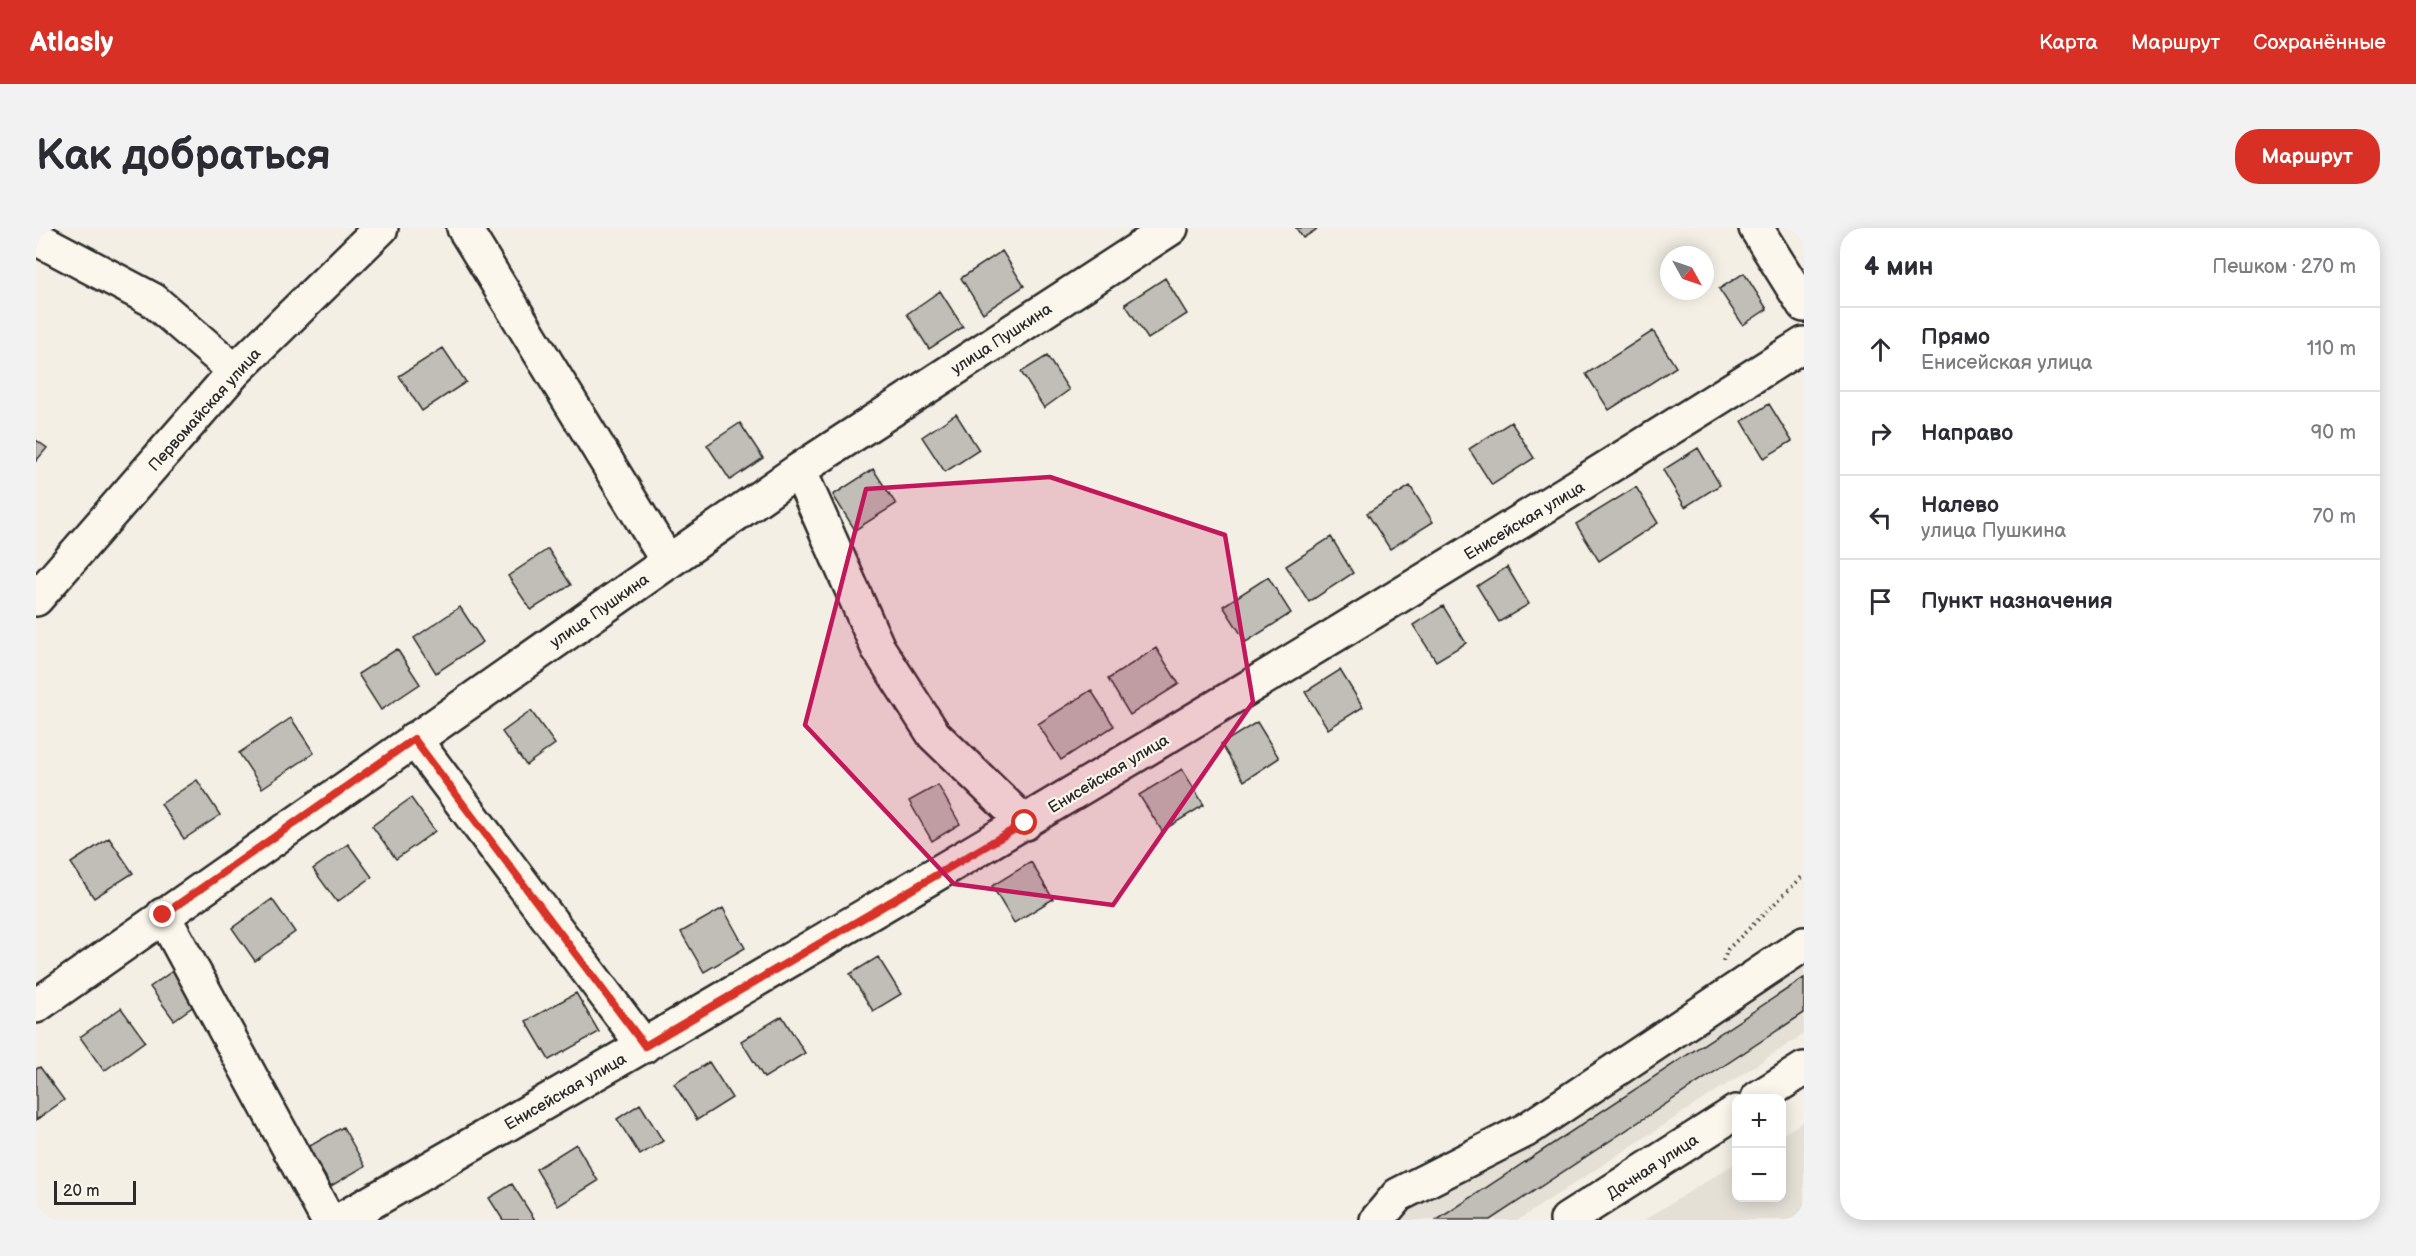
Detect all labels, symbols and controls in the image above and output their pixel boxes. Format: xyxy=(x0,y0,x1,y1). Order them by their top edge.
text: Atlasly xyxy=(30,26,113,59)
text: Карта xyxy=(2039,30,2098,55)
text: Маршрут xyxy=(2131,30,2220,55)
text: Сохранённые xyxy=(2253,30,2386,55)
button: Маршрут xyxy=(2235,129,2380,184)
text: Как добраться xyxy=(36,131,331,182)
north arrow xyxy=(1660,246,1714,300)
text: 4 мин xyxy=(1864,252,1933,283)
text: Пешком · 270 m xyxy=(2212,255,2356,279)
street label: улица Пушкина xyxy=(948,299,1056,379)
text: Прямо xyxy=(1921,324,1990,351)
icon: ahead xyxy=(1864,333,1897,366)
text: 110 m xyxy=(2307,337,2356,361)
street label: Первомайская улица xyxy=(145,344,266,475)
text: Енисейская улица xyxy=(1921,351,2093,375)
icon: right xyxy=(1864,417,1897,450)
text: Направо xyxy=(1921,420,2013,447)
text: 90 m xyxy=(2311,421,2356,445)
street label: Енисейская улица xyxy=(1461,478,1589,565)
text: Налево xyxy=(1921,492,1999,519)
icon: left xyxy=(1864,501,1897,534)
text: 70 m xyxy=(2312,505,2356,529)
text: улица Пушкина xyxy=(1921,519,2066,543)
street label: улица Пушкина xyxy=(547,570,653,652)
icon: arrive xyxy=(1864,585,1897,618)
text: Пункт назначения xyxy=(1921,588,2113,615)
street label: Енисейская улица xyxy=(1045,731,1173,818)
route start xyxy=(1011,809,1037,835)
route end xyxy=(149,901,175,927)
street label: Енисейская улица xyxy=(502,1049,630,1135)
map controls xyxy=(1732,1094,1786,1202)
button: + xyxy=(1732,1094,1786,1148)
street label: Дачная улица xyxy=(1604,1130,1702,1204)
button: − xyxy=(1732,1148,1786,1202)
scale bar xyxy=(54,1178,136,1206)
text: 20 m xyxy=(63,1182,99,1201)

